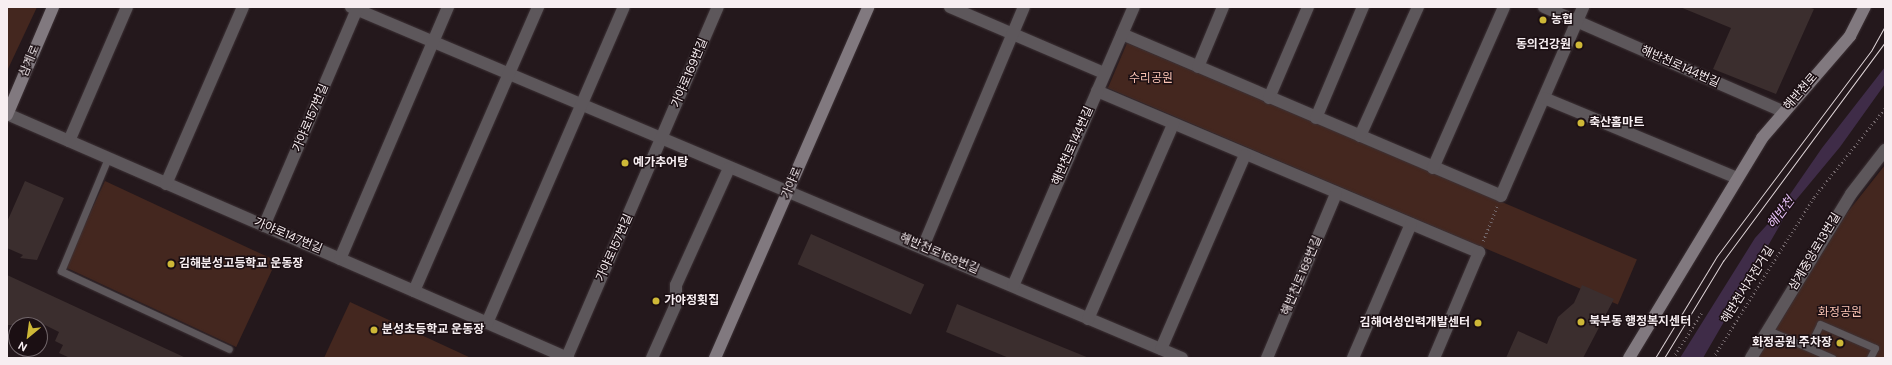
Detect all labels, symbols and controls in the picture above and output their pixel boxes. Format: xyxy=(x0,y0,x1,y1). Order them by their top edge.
place label: 농협 xyxy=(1551,13,1573,27)
marker: 농협 xyxy=(1538,15,1548,25)
street label: 가야로169번길 xyxy=(669,36,711,110)
place label: 동의건강원 xyxy=(1516,38,1571,52)
marker: 동의건강원 xyxy=(1574,40,1584,50)
street label: 삼계로 xyxy=(17,43,43,79)
street label: 해반천로144번길 xyxy=(1638,43,1722,91)
street label: 해반천로 xyxy=(1781,71,1821,113)
park label: 수리공원 xyxy=(1129,72,1173,86)
street label: 가야로157번길 xyxy=(290,82,332,154)
street label: 해반천로144번길 xyxy=(1049,104,1097,188)
place label: 축산홈마트 xyxy=(1589,116,1644,130)
marker: 축산홈마트 xyxy=(1576,118,1586,128)
place label: 예가추어탕 xyxy=(633,156,688,170)
marker: 예가추어탕 xyxy=(620,158,630,168)
street label: 가야로 xyxy=(779,165,805,201)
water label: 해반천 xyxy=(1764,194,1798,232)
street label: 삼계중앙로13번길 xyxy=(1786,211,1844,293)
street label: 가야로157번길 xyxy=(594,212,636,284)
street label: 가야로147번길 xyxy=(252,215,324,257)
street label: 해반천로168번길 xyxy=(897,231,981,277)
street label: 해반천로168번길 xyxy=(1279,234,1325,318)
street label: 해반천서자전거길 xyxy=(1718,244,1778,326)
place label: 김해분성고등학교 운동장 xyxy=(179,257,303,271)
marker: 김해분성고등학교 운동장 xyxy=(166,259,176,269)
place label: 가야정횟집 xyxy=(664,294,719,308)
marker: 가야정횟집 xyxy=(651,296,661,306)
park label: 화정공원 xyxy=(1818,306,1862,320)
place label: 북부동 행정복지센터 xyxy=(1589,315,1691,329)
place label: 김해여성인력개발센터 xyxy=(1360,316,1470,330)
north arrow xyxy=(8,317,48,357)
marker: 북부동 행정복지센터 xyxy=(1576,317,1586,327)
marker: 김해여성인력개발센터 xyxy=(1473,318,1483,328)
place label: 분성초등학교 운동장 xyxy=(382,323,484,337)
marker: 분성초등학교 운동장 xyxy=(369,325,379,335)
place label: 화정공원 주차장 xyxy=(1752,336,1832,350)
marker: 화정공원 주차장 xyxy=(1835,338,1845,348)
text: N xyxy=(16,339,30,355)

